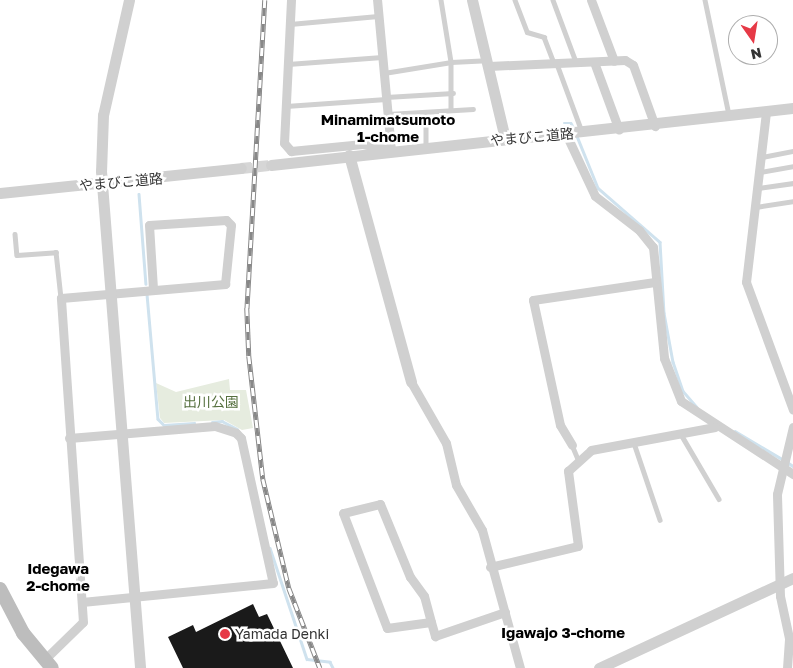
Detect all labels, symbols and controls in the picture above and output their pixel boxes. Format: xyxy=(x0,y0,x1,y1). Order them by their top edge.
north arrow xyxy=(728,15,778,65)
text: N xyxy=(749,45,763,64)
district label: Minamimatsumoto 1-chome xyxy=(321,110,455,145)
street label: やまびこ道路 xyxy=(489,125,575,149)
street label: やまびこ道路 xyxy=(78,170,164,194)
park label: 出川公園 xyxy=(183,394,239,410)
district label: Idegawa 2-chome xyxy=(26,559,90,594)
district label: Igawajo 3-chome xyxy=(501,624,625,642)
place label: Yamada Denki xyxy=(235,626,329,642)
marker: Yamada Denki xyxy=(219,628,231,640)

